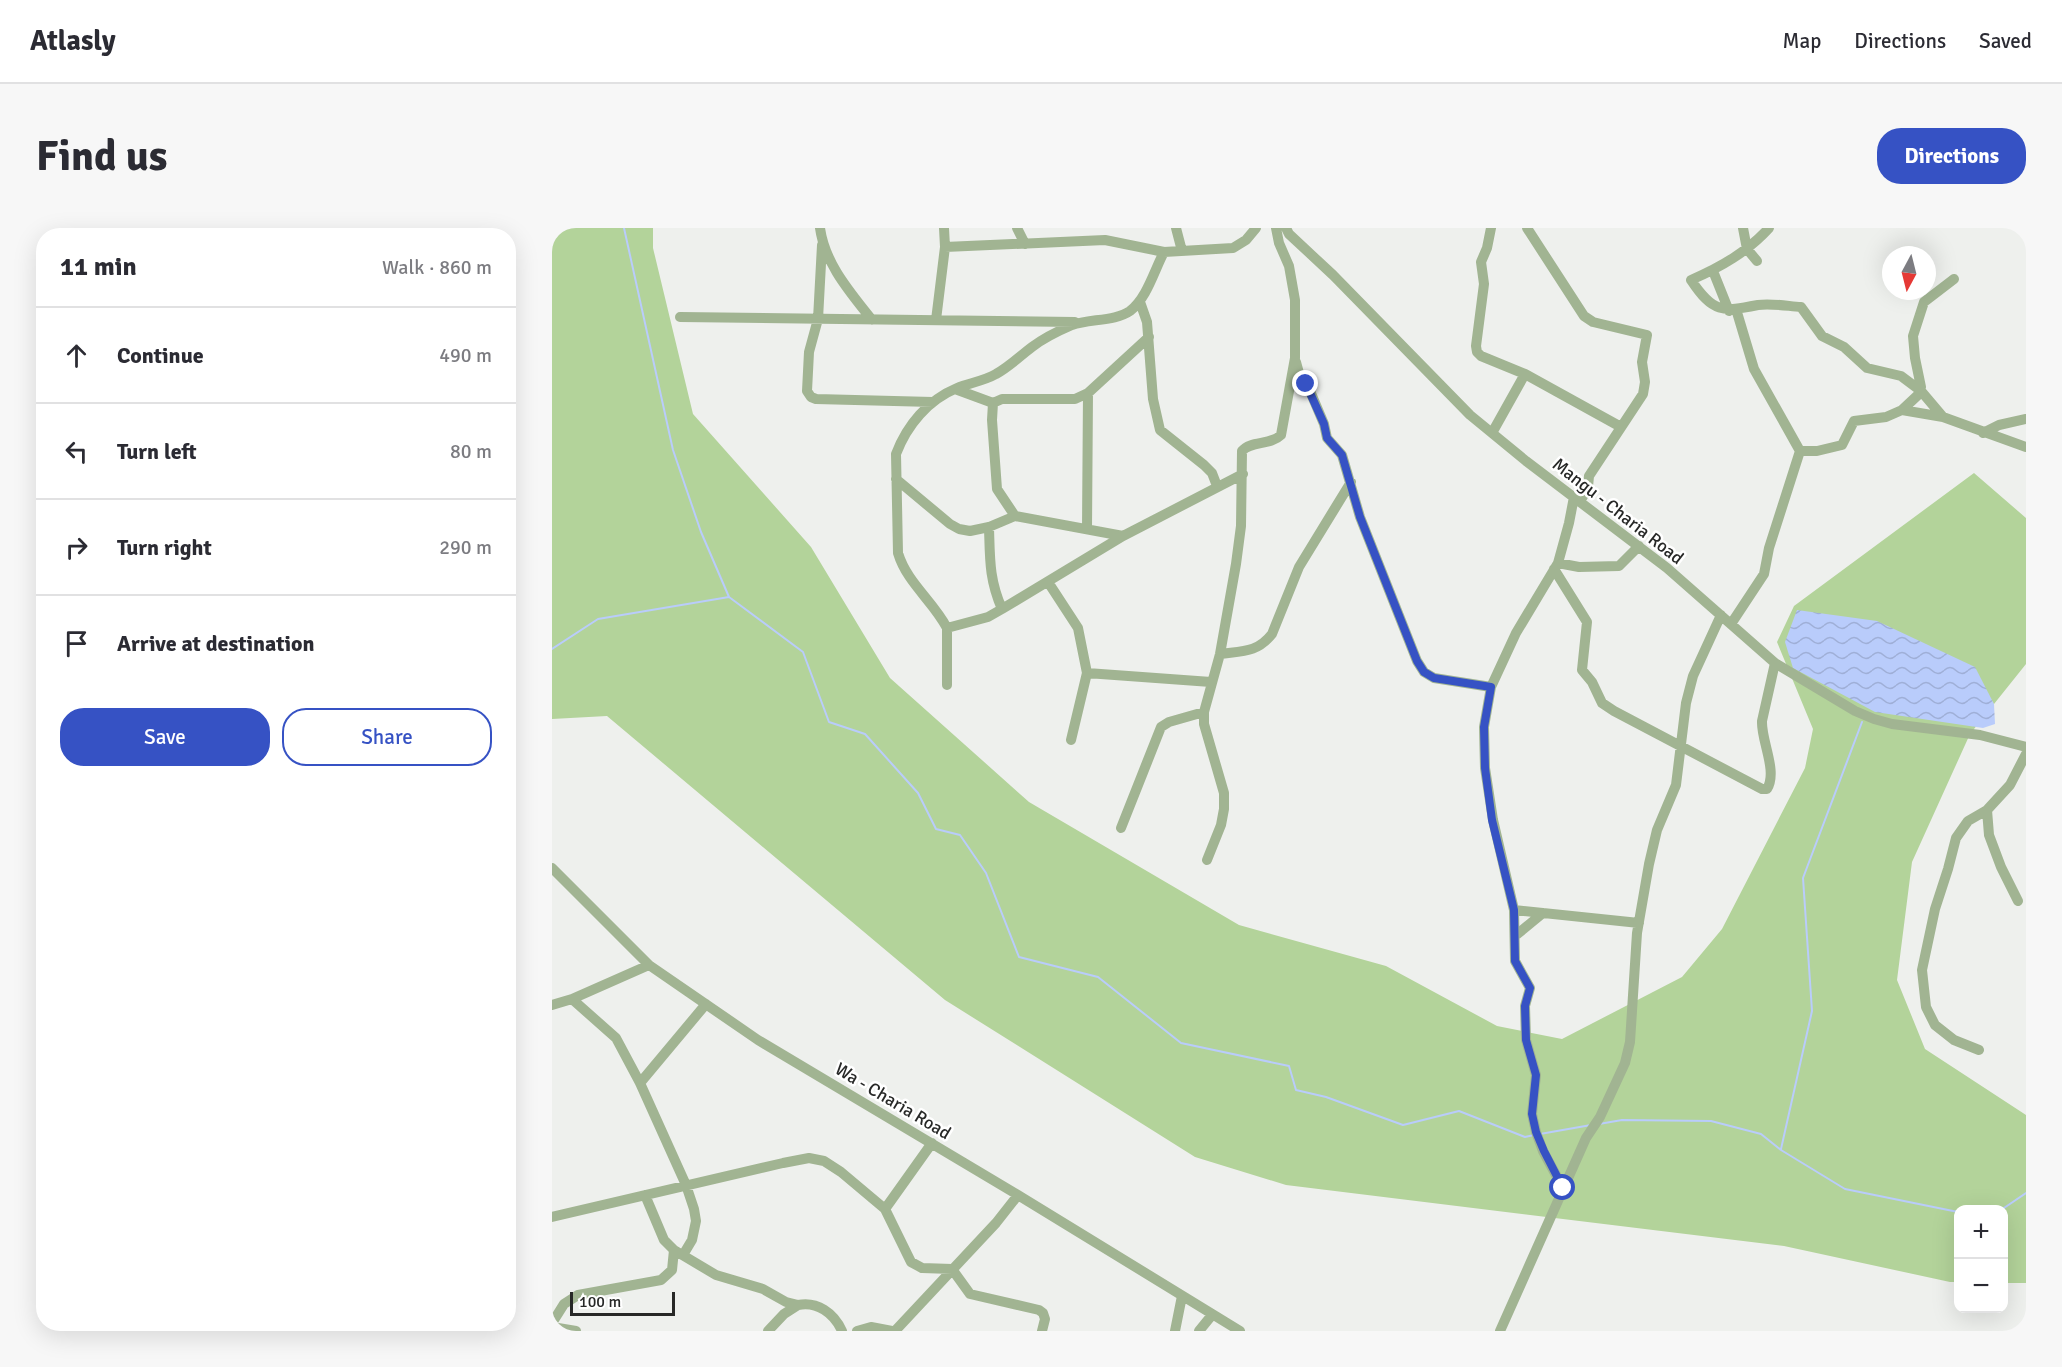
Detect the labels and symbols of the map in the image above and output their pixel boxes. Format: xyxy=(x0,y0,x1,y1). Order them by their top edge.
north arrow xyxy=(1882,246,1936,300)
route end xyxy=(1292,370,1318,396)
street label: Mangu - Charia Road xyxy=(1548,453,1688,569)
street label: Wa - Charia Road xyxy=(831,1058,955,1144)
route start xyxy=(1549,1174,1575,1200)
scale bar xyxy=(570,1289,675,1316)

